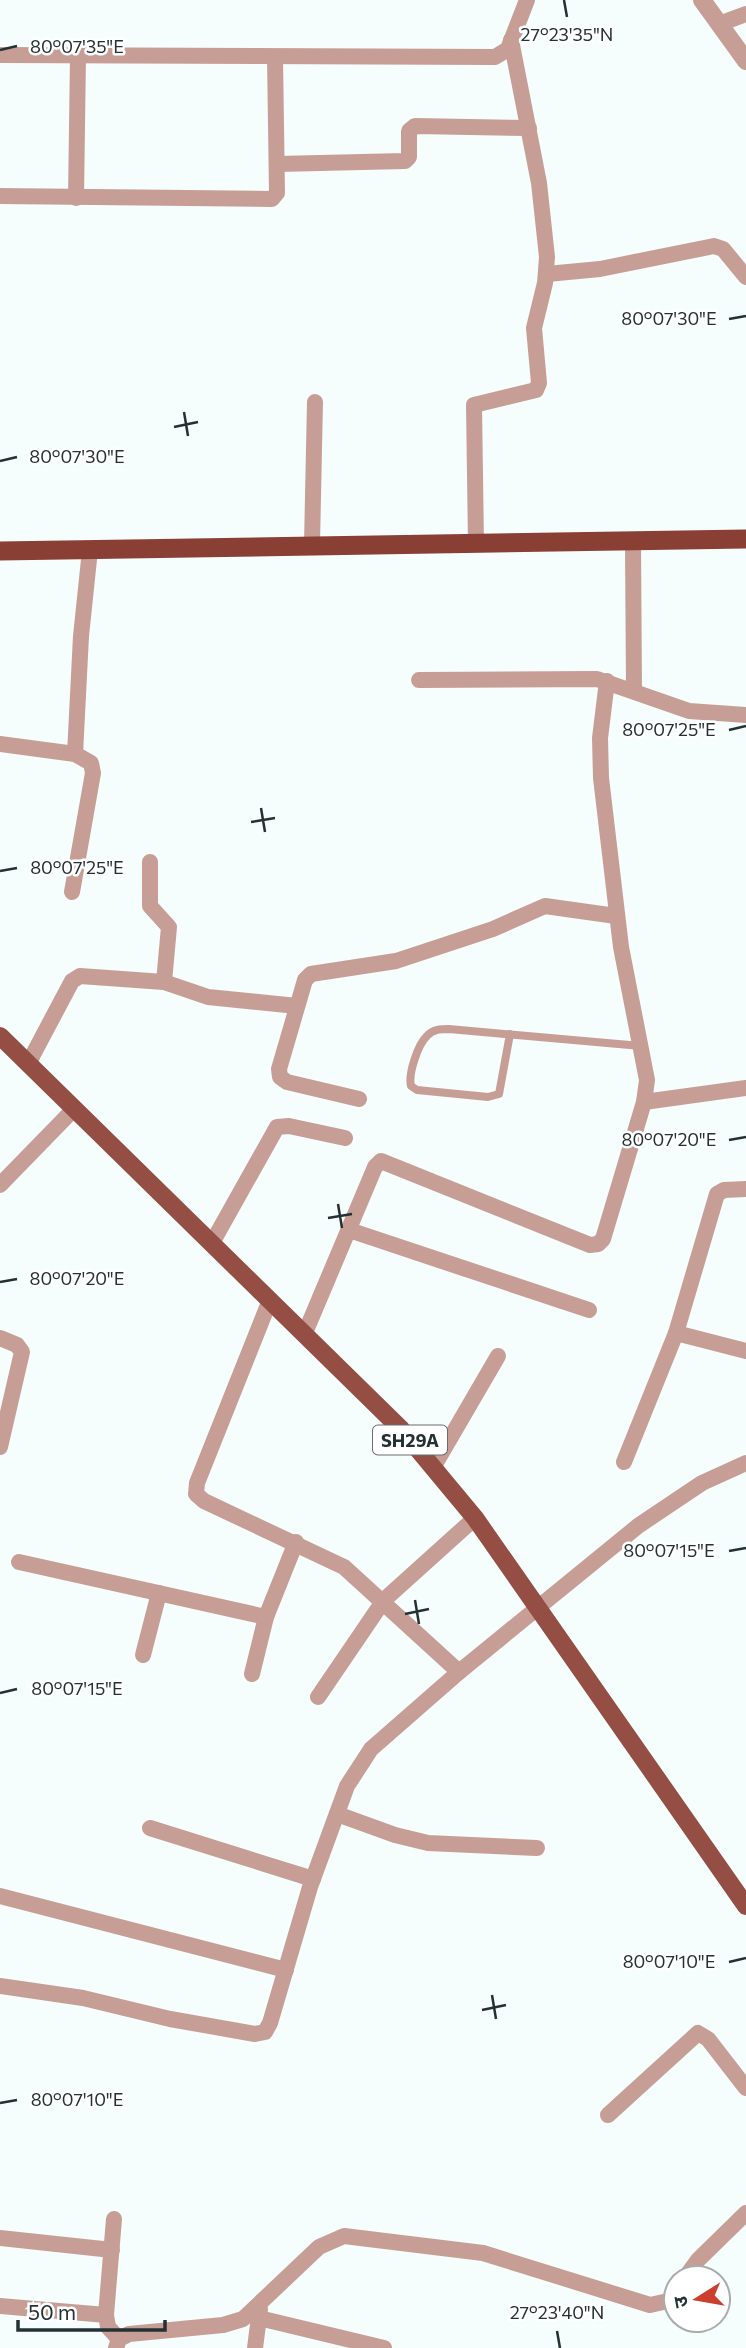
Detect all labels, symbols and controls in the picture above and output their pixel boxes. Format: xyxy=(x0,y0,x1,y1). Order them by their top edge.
text: 27°23'35"N xyxy=(521,23,613,45)
text: 80°07'35"E xyxy=(30,35,124,57)
text: 80°07'30"E xyxy=(621,307,717,329)
text: 80°07'30"E xyxy=(29,445,125,467)
text: 80°07'25"E xyxy=(622,718,716,740)
text: 80°07'25"E xyxy=(30,856,124,878)
text: 80°07'20"E xyxy=(622,1128,716,1150)
text: 80°07'20"E xyxy=(30,1267,124,1289)
road number: SH29A xyxy=(373,1426,447,1455)
text: 80°07'15"E xyxy=(623,1539,715,1561)
text: 80°07'15"E xyxy=(31,1677,123,1699)
text: 80°07'10"E xyxy=(623,1950,715,1972)
text: 80°07'10"E xyxy=(31,2088,123,2110)
north arrow xyxy=(662,2264,732,2334)
scale bar xyxy=(18,2288,164,2332)
text: उ xyxy=(667,2294,692,2310)
text: 50 m xyxy=(28,2299,76,2324)
text: 27°23'40"N xyxy=(510,2301,604,2323)

